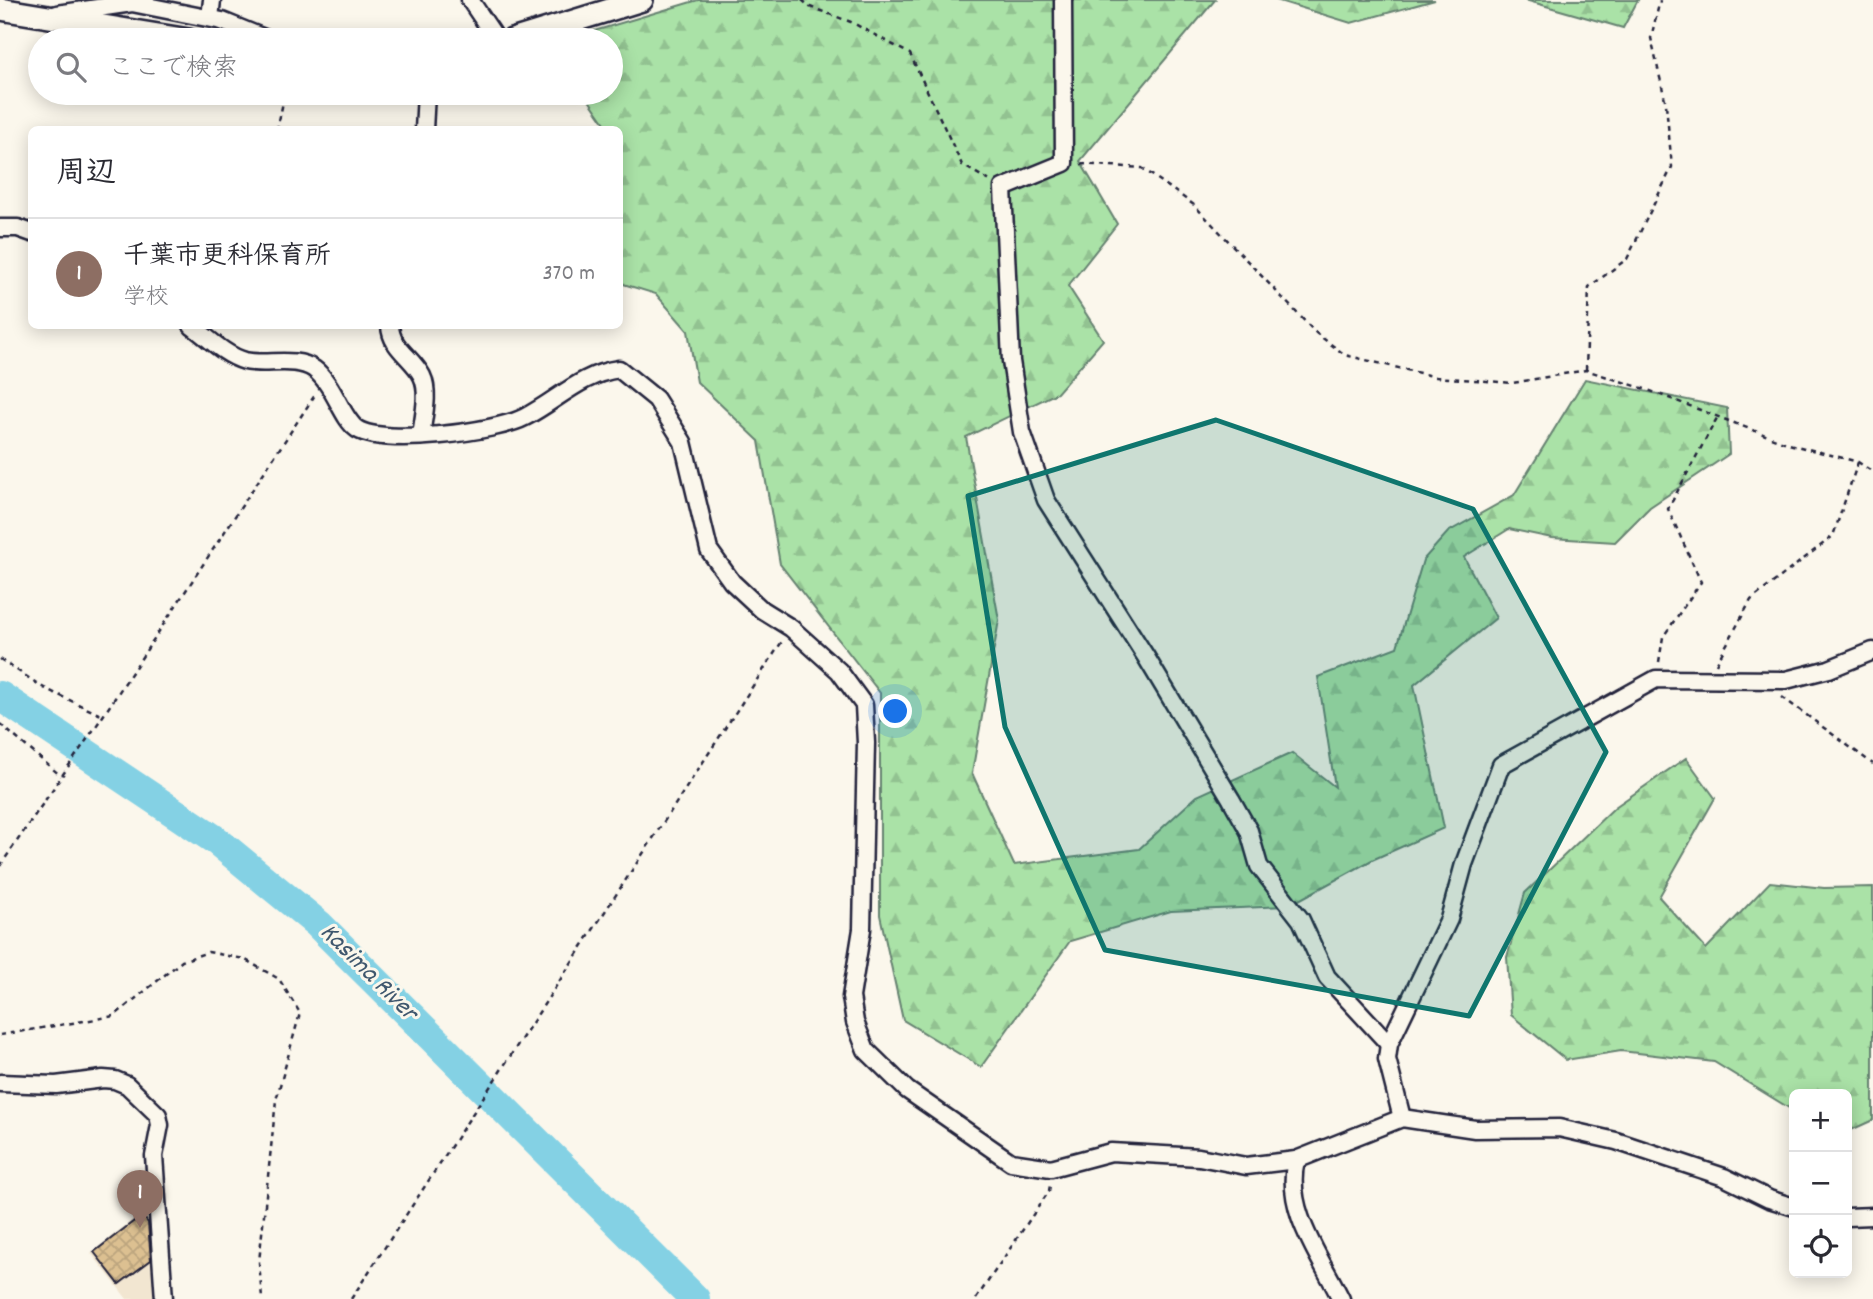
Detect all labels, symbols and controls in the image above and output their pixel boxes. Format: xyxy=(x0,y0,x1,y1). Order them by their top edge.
search box xyxy=(28,28,623,105)
icon: search xyxy=(52,48,90,86)
text: ここで検索 xyxy=(108,51,238,88)
text: 周辺 xyxy=(56,154,116,197)
text: 千葉市更科保育所 xyxy=(123,239,331,276)
text: 1 xyxy=(76,258,82,291)
text: 370 m xyxy=(542,258,595,291)
text: 学校 xyxy=(123,282,169,315)
your location xyxy=(878,694,912,728)
water label: Kasima River xyxy=(311,916,428,1033)
map controls xyxy=(1789,1089,1852,1278)
button: + xyxy=(1789,1089,1852,1152)
button: − xyxy=(1789,1152,1852,1215)
pin: 1 xyxy=(117,1170,163,1228)
button: locate xyxy=(1789,1215,1852,1278)

